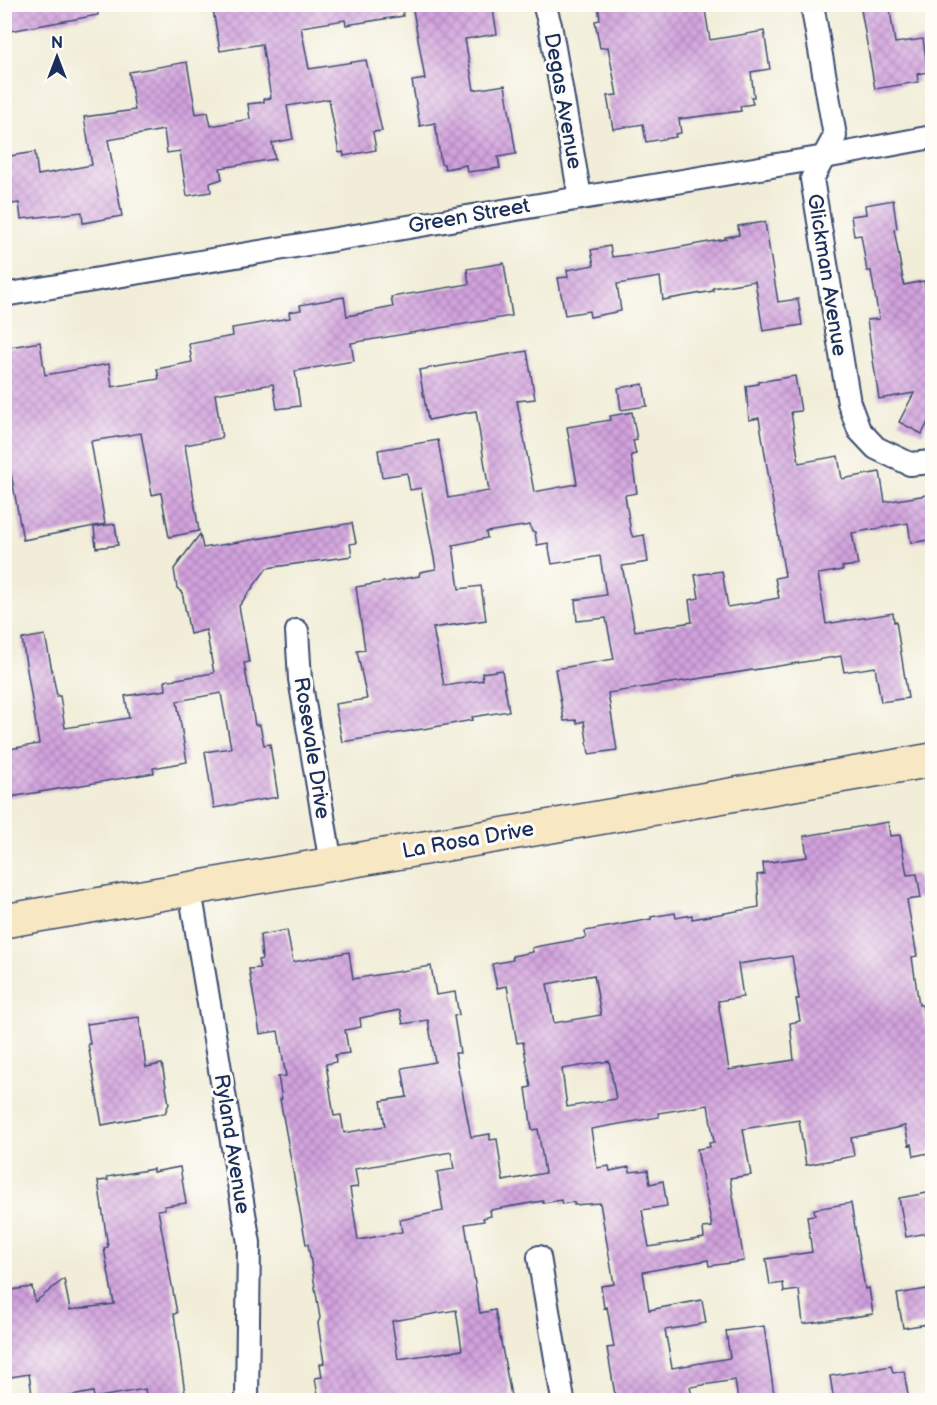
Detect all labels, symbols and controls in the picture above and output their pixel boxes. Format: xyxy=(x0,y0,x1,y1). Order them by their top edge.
north arrow xyxy=(27,27,87,87)
street label: Degas Avenue xyxy=(539,31,587,171)
text: N xyxy=(51,34,63,53)
street label: Glickman Avenue xyxy=(802,192,852,358)
street label: Green Street xyxy=(406,193,532,239)
street label: Rosevale Drive xyxy=(288,675,336,821)
street label: La Rosa Drive xyxy=(400,816,536,864)
street label: Ryland Avenue xyxy=(209,1072,255,1216)

